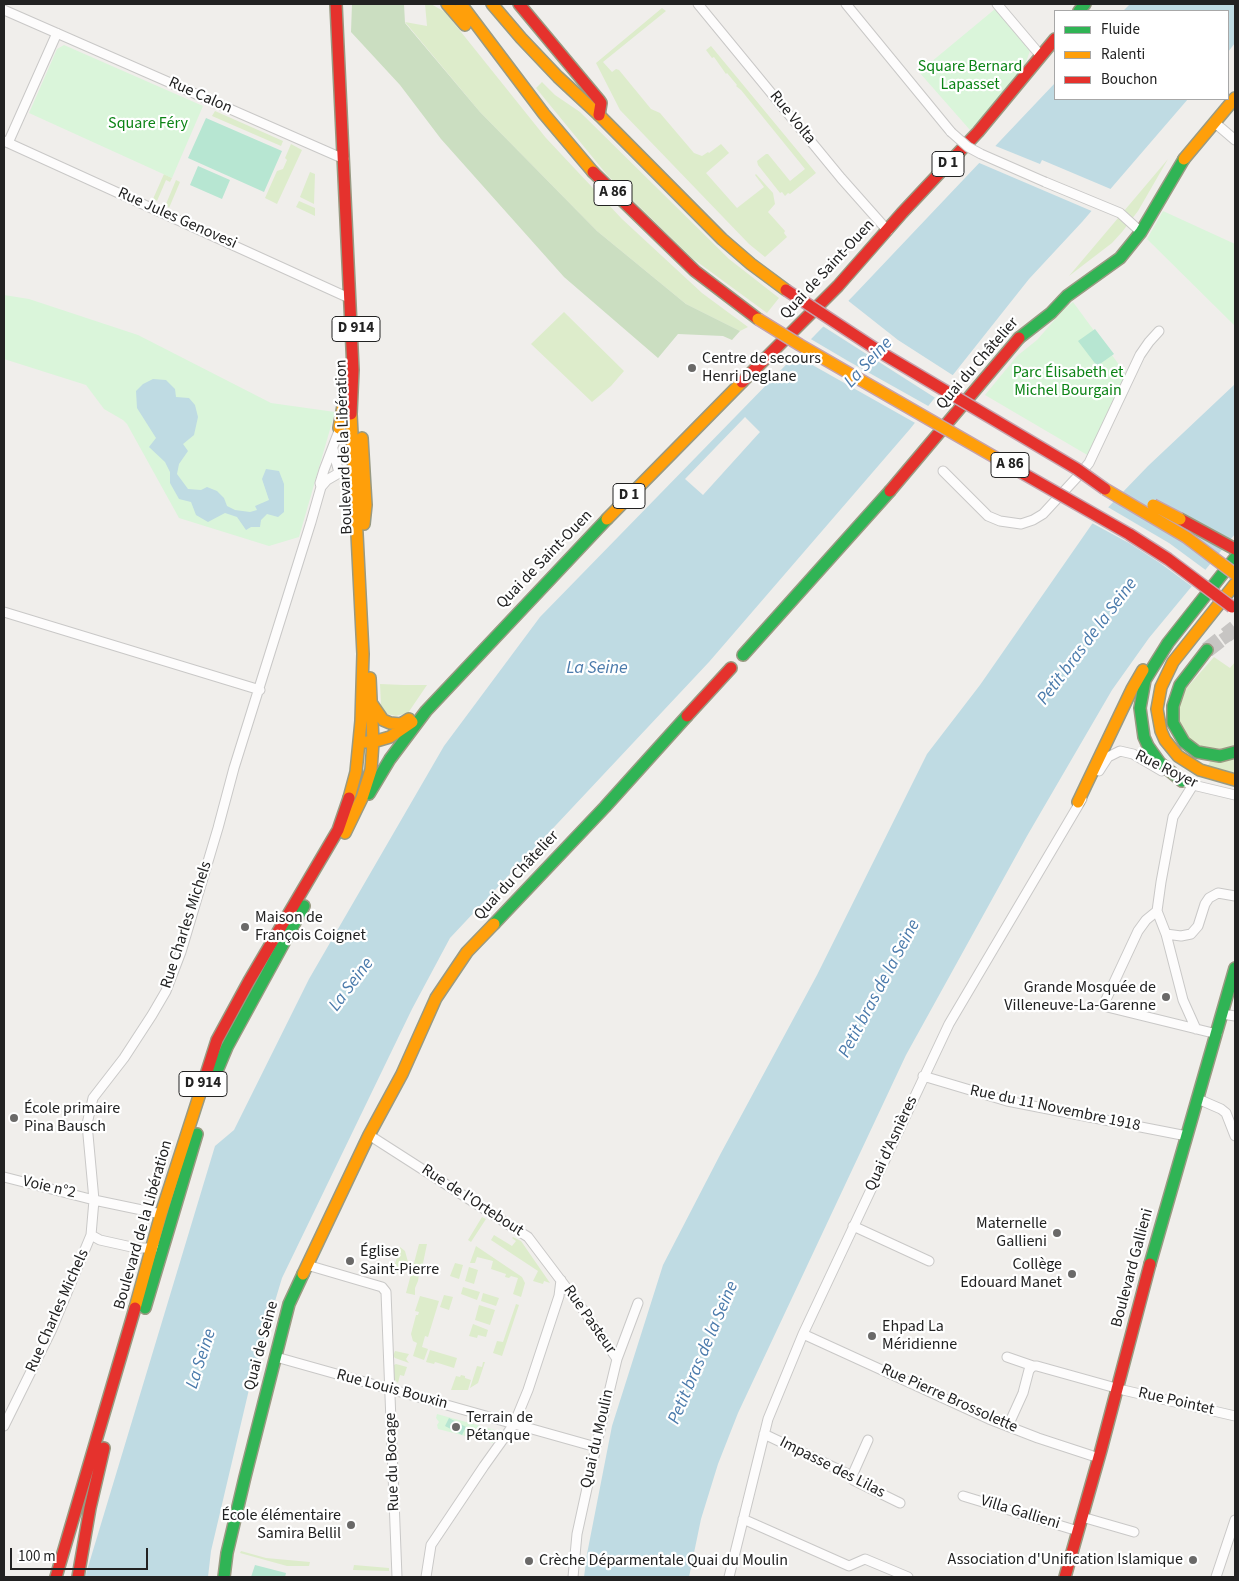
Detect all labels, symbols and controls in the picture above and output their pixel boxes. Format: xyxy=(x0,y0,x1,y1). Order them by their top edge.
legend xyxy=(1054,10,1229,100)
text: Fluide xyxy=(1101,19,1140,40)
text: Ralenti xyxy=(1101,44,1145,65)
park label: Square Bernard Lapasset xyxy=(918,57,1022,95)
text: Bouchon xyxy=(1101,69,1157,90)
street label: Rue Calon xyxy=(165,73,235,119)
street label: Rue Volta xyxy=(765,88,819,148)
park label: Square Féry xyxy=(108,114,188,134)
road number: D 1 xyxy=(932,152,964,176)
road number: A 86 xyxy=(594,180,632,206)
street label: Rue Jules Genovesi xyxy=(114,184,240,254)
street label: Quai de Saint-Ouen xyxy=(777,216,879,324)
street label: Quai du Châtelier xyxy=(933,314,1023,414)
road number: D 914 xyxy=(332,316,380,342)
water label: La Seine xyxy=(840,333,898,393)
place label: Centre de secours Henri Deglane xyxy=(702,349,821,387)
street label: Boulevard de la Libération xyxy=(332,359,358,535)
marker: Centre de secours Henri Deglane xyxy=(686,362,698,374)
park label: Parc Élisabeth et Michel Bourgain xyxy=(1013,363,1123,401)
road number: A 86 xyxy=(991,452,1029,478)
road number: D 1 xyxy=(613,484,645,508)
street label: Quai de Saint-Ouen xyxy=(493,507,597,613)
water label: Petit bras de la Seine xyxy=(1033,574,1143,710)
water label: La Seine xyxy=(566,658,628,680)
street label: Rue Royer xyxy=(1132,747,1200,793)
street label: Quai du Châtelier xyxy=(471,827,563,925)
street label: Rue Charles Michels xyxy=(157,859,217,991)
place label: Maison de François Coignet xyxy=(255,908,366,946)
water label: Petit bras de la Seine xyxy=(834,916,926,1062)
marker: Maison de François Coignet xyxy=(239,921,251,933)
water label: La Seine xyxy=(325,954,379,1016)
place label: Grande Mosquée de Villeneuve-La-Garenne xyxy=(1004,978,1156,1016)
marker: Grande Mosquée de Villeneuve-La-Garenne xyxy=(1160,991,1172,1003)
road number: D 914 xyxy=(179,1072,227,1096)
street label: Rue du 11 Novembre 1918 xyxy=(968,1082,1142,1136)
street label: Quai d'Asnières xyxy=(862,1093,922,1195)
place label: École primaire Pina Bausch xyxy=(24,1099,120,1137)
marker: École primaire Pina Bausch xyxy=(8,1112,20,1124)
street label: Boulevard de la Libération xyxy=(111,1138,177,1312)
street label: Rue de l'Ortebout xyxy=(417,1161,527,1241)
street label: Voie n°2 xyxy=(21,1173,77,1203)
street label: Boulevard Gallieni xyxy=(1108,1206,1158,1330)
place label: Maternelle Gallieni xyxy=(976,1214,1047,1252)
marker: Maternelle Gallieni xyxy=(1051,1227,1063,1239)
place label: Église Saint-Pierre xyxy=(360,1242,439,1280)
street label: Rue Charles Michels xyxy=(22,1247,94,1375)
marker: Église Saint-Pierre xyxy=(344,1255,356,1267)
place label: Collège Edouard Manet xyxy=(960,1255,1062,1293)
marker: Collège Edouard Manet xyxy=(1066,1268,1078,1280)
water label: Petit bras de la Seine xyxy=(664,1278,744,1428)
street label: Rue Pasteur xyxy=(558,1282,620,1358)
street label: Quai de Seine xyxy=(241,1299,283,1393)
place label: Ehpad La Méridienne xyxy=(882,1317,957,1355)
water label: La Seine xyxy=(182,1326,222,1392)
marker: Ehpad La Méridienne xyxy=(866,1330,878,1342)
street label: Rue Pierre Brossolette xyxy=(878,1360,1020,1438)
street label: Rue Louis Bouxin xyxy=(334,1366,450,1414)
street label: Rue Pointet xyxy=(1136,1384,1216,1420)
street label: Quai du Moulin xyxy=(577,1388,619,1490)
place label: Terrain de Pétanque xyxy=(466,1408,533,1446)
street label: Rue du Bocage xyxy=(382,1412,404,1512)
marker: Terrain de Pétanque xyxy=(450,1421,462,1433)
street label: Impasse des Lilas xyxy=(776,1433,888,1503)
street label: Villa Gallieni xyxy=(978,1492,1062,1534)
place label: École élémentaire Samira Bellil xyxy=(222,1506,341,1544)
marker: École élémentaire Samira Bellil xyxy=(345,1519,357,1531)
scale bar xyxy=(12,1538,150,1570)
text: 100 m xyxy=(18,1546,56,1567)
place label: Association d'Unification Islamique xyxy=(948,1550,1183,1570)
place label: Crèche Déparmentale Quai du Moulin xyxy=(539,1551,788,1571)
marker: Association d'Unification Islamique xyxy=(1187,1554,1199,1566)
marker: Crèche Déparmentale Quai du Moulin xyxy=(523,1555,535,1567)

